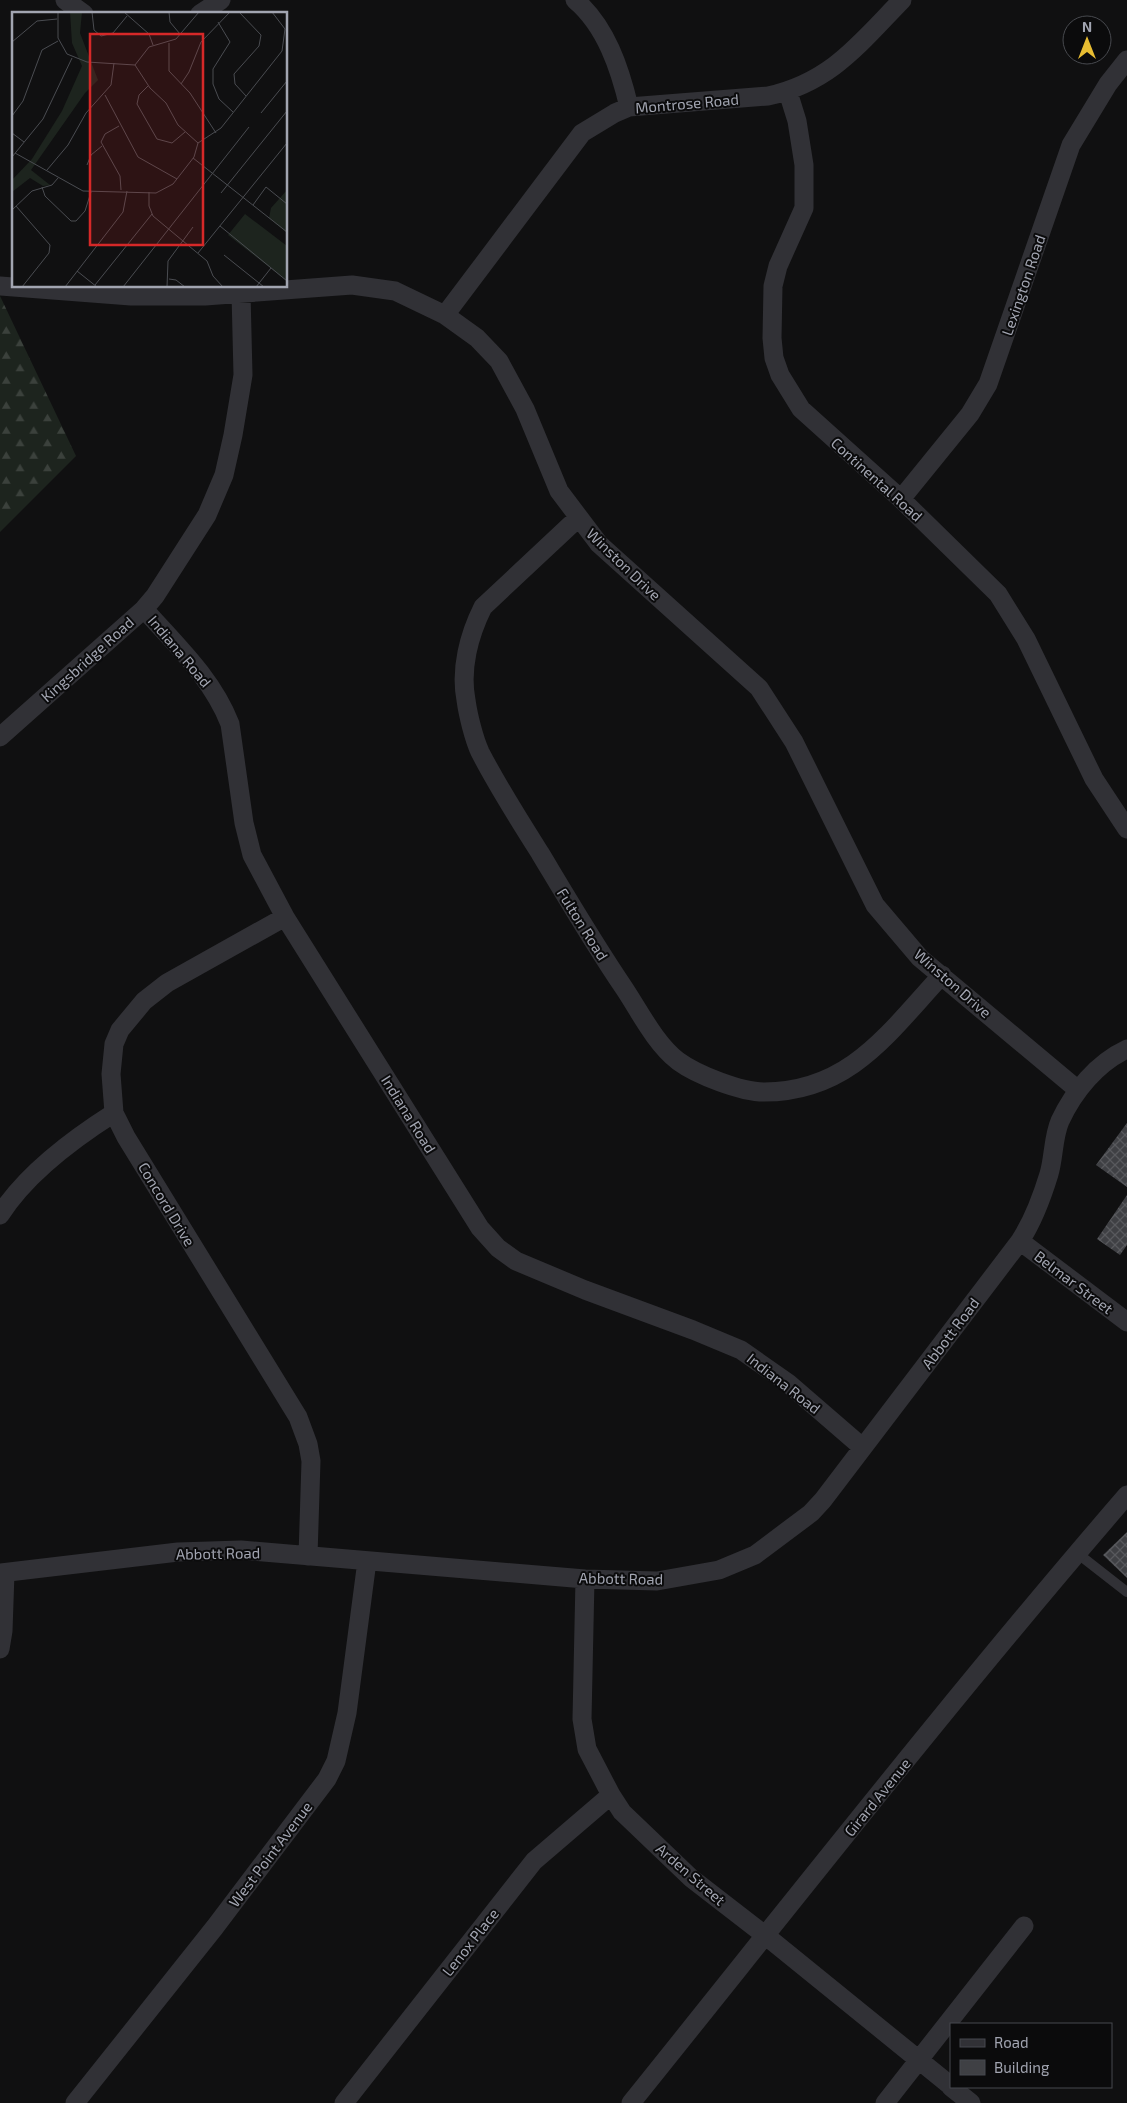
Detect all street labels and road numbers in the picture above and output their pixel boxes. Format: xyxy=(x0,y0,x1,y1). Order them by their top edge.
street label: Montrose Road xyxy=(634,90,740,116)
street label: Lexington Road xyxy=(997,232,1049,338)
street label: Continental Road xyxy=(828,433,926,525)
street label: Winston Drive xyxy=(583,524,665,604)
street label: Indiana Road xyxy=(145,611,215,691)
street label: Kingsbridge Road xyxy=(37,613,137,705)
street label: Fulton Road xyxy=(554,885,612,963)
street label: Winston Drive xyxy=(911,945,995,1021)
street label: Indiana Road xyxy=(378,1072,440,1156)
street label: Concord Drive xyxy=(135,1159,199,1249)
street label: Belmar Street xyxy=(1031,1247,1117,1318)
street label: Abbott Road xyxy=(917,1294,983,1372)
street label: Indiana Road xyxy=(744,1349,824,1417)
street label: Abbott Road xyxy=(176,1543,260,1563)
street label: Abbott Road xyxy=(579,1568,663,1588)
street label: Girard Avenue xyxy=(840,1754,914,1840)
street label: West Point Avenue xyxy=(224,1798,316,1910)
street label: Arden Street xyxy=(653,1839,729,1909)
street label: Lenox Place xyxy=(438,1905,502,1979)

